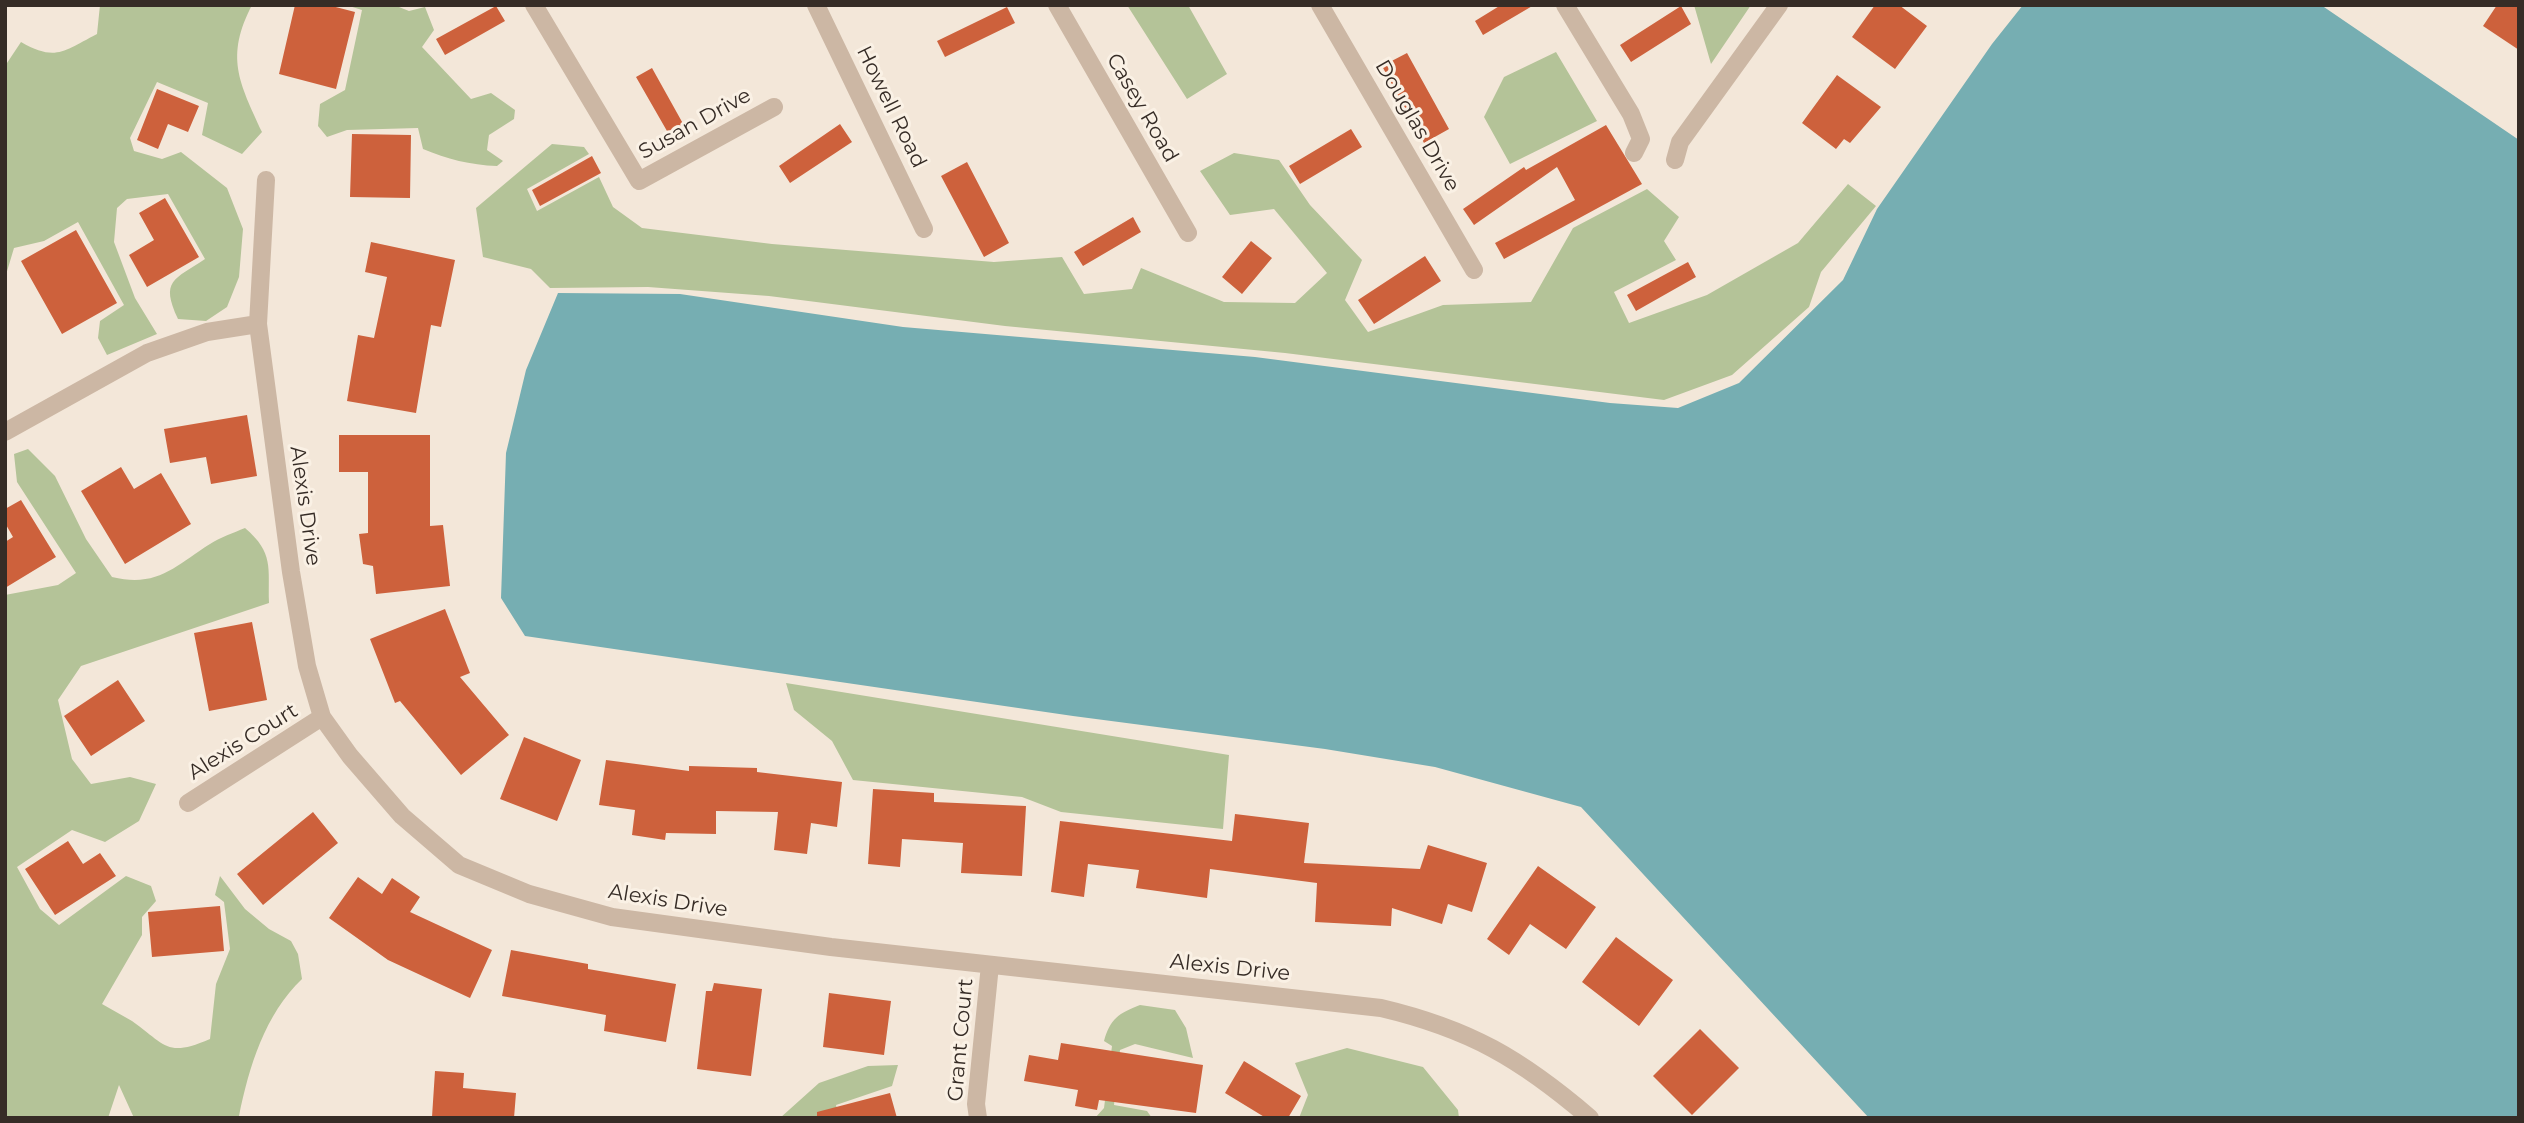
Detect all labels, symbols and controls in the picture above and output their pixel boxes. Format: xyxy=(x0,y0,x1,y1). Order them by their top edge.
street label: Howell Road xyxy=(851,42,931,172)
street label: Casey Road xyxy=(1101,49,1183,167)
street label: Douglas Drive xyxy=(1369,56,1465,196)
street label: Susan Drive xyxy=(635,83,755,165)
street label: Alexis Drive xyxy=(284,444,326,568)
street label: Alexis Court xyxy=(183,698,303,786)
street label: Alexis Drive xyxy=(606,879,730,923)
street label: Alexis Drive xyxy=(1169,949,1291,987)
street label: Grant Court xyxy=(943,977,979,1103)

